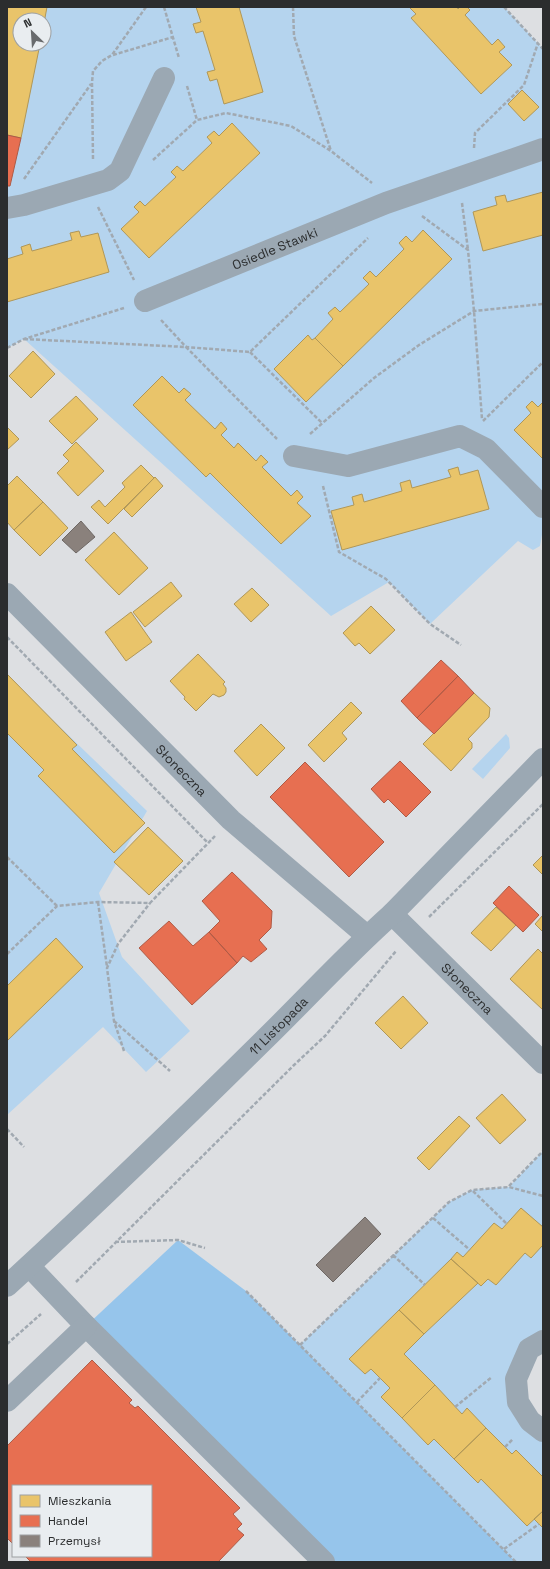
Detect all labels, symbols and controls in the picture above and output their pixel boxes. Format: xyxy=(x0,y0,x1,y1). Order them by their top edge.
north arrow xyxy=(12,12,52,52)
text: N xyxy=(21,15,34,31)
street label: Osiedle Stawki xyxy=(229,223,320,273)
street label: Słoneczna xyxy=(152,741,211,800)
street label: Słoneczna xyxy=(438,959,497,1018)
street label: 11 Listopada xyxy=(245,992,312,1059)
legend xyxy=(12,1485,152,1557)
text: Mieszkania xyxy=(48,1493,112,1509)
text: Handel xyxy=(48,1513,88,1529)
text: Przemysł xyxy=(48,1533,102,1549)

